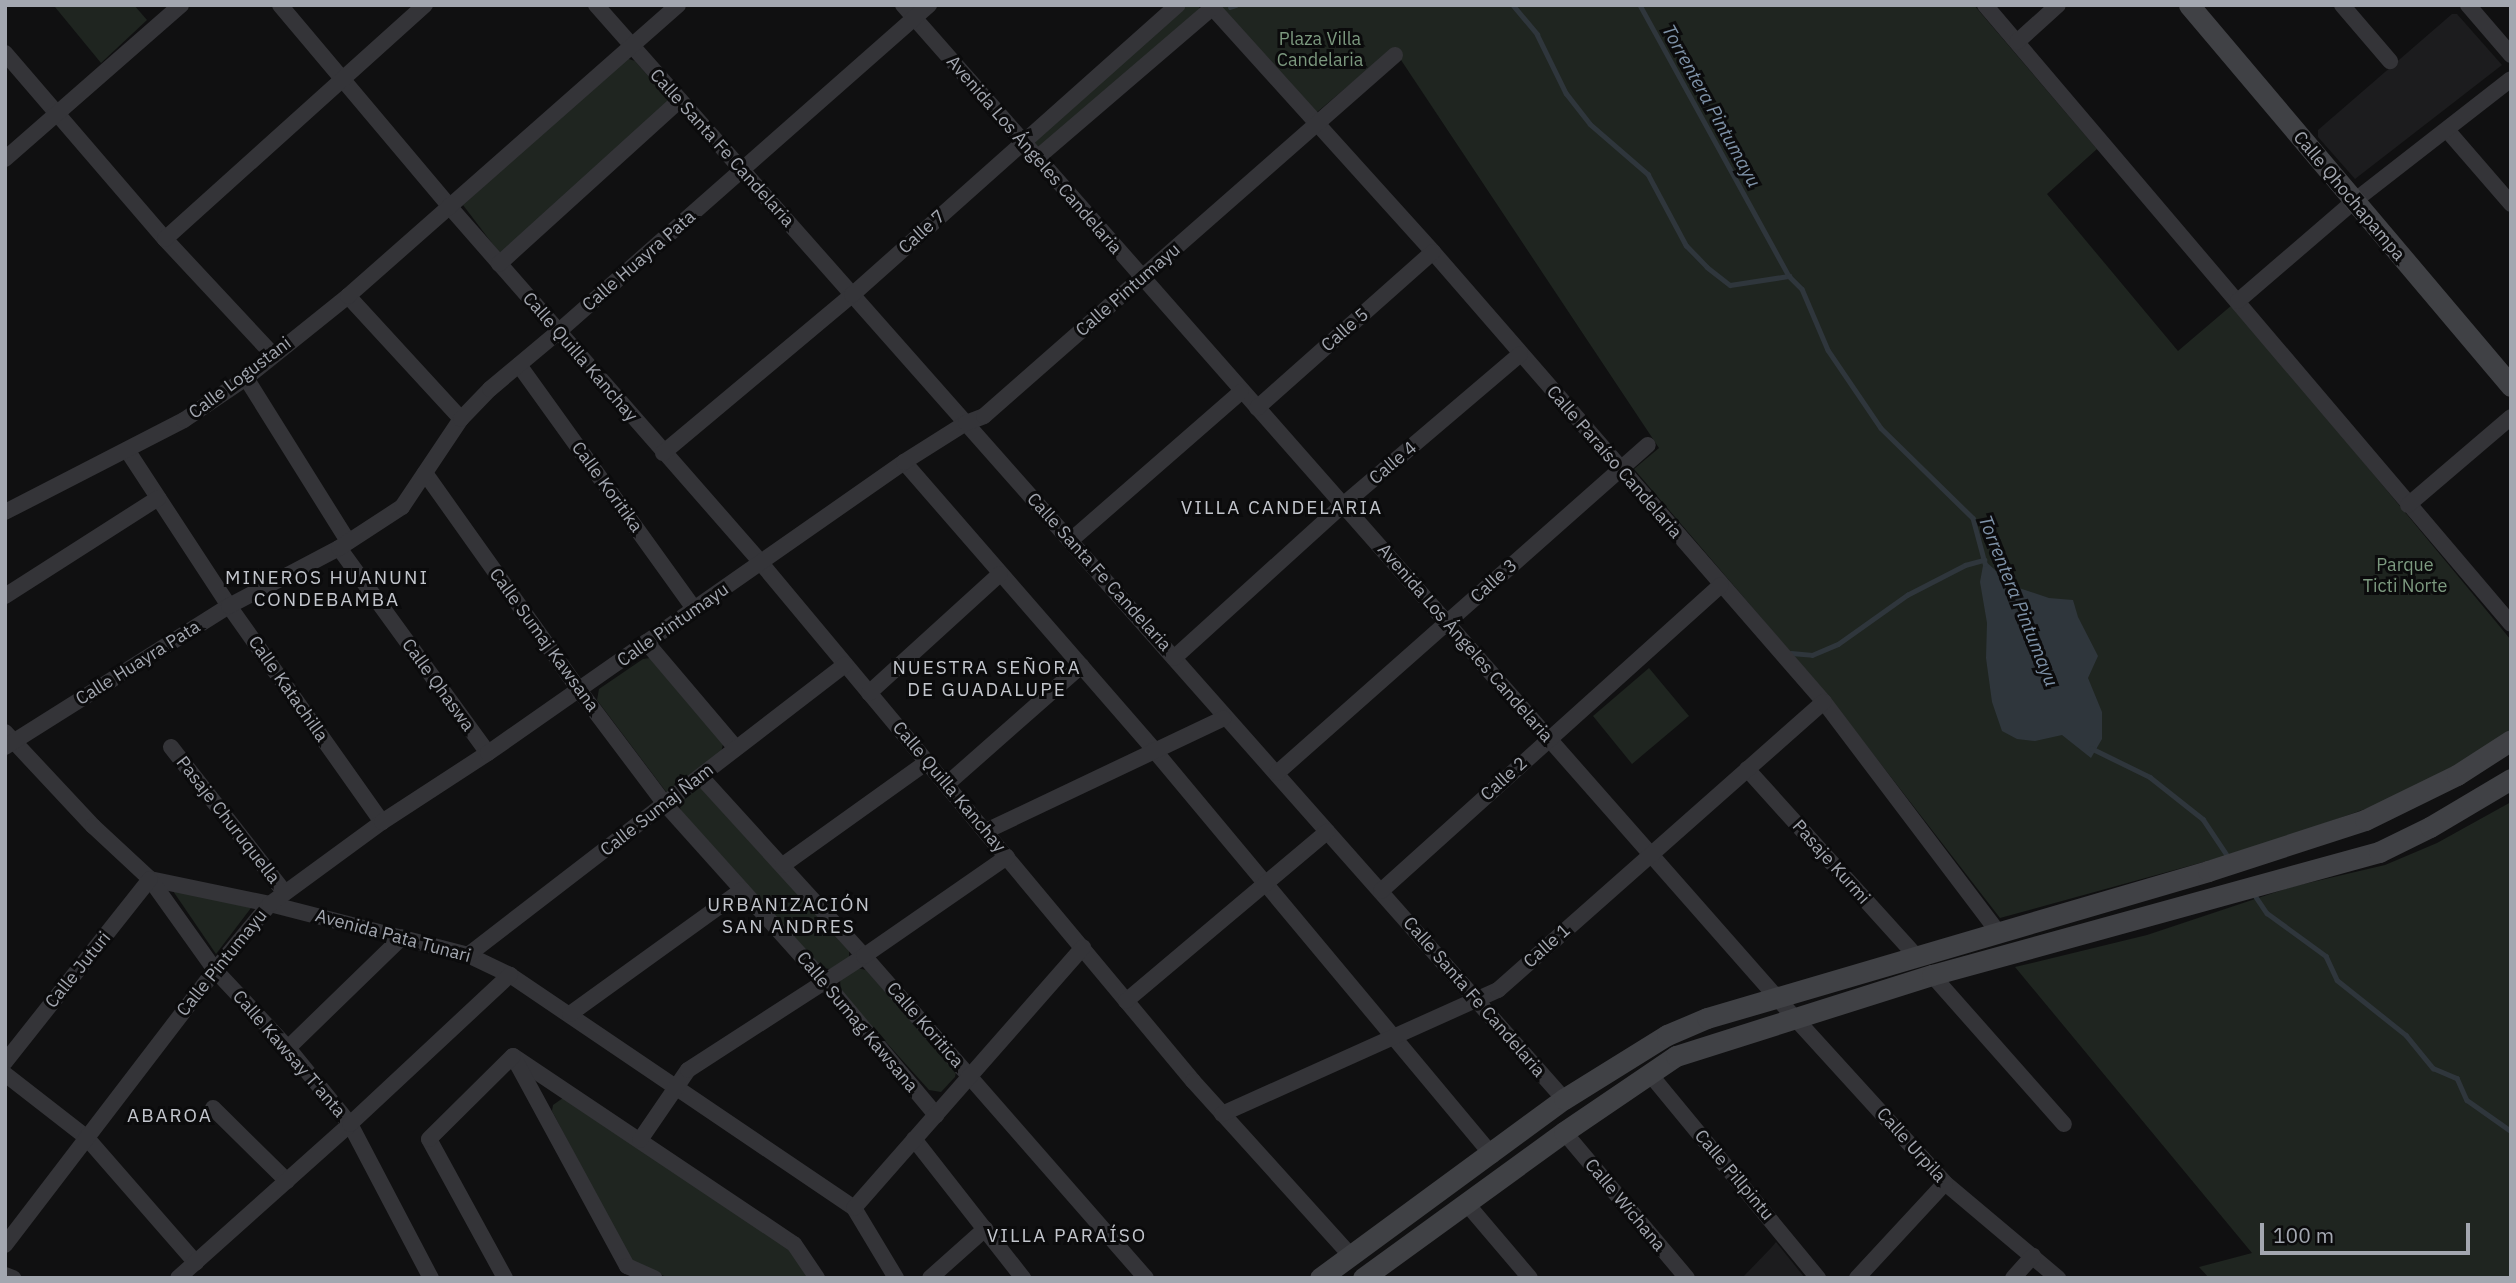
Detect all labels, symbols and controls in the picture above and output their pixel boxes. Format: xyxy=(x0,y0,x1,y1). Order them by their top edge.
water label: Torrentera Pintumayu xyxy=(1657,21,1765,191)
park label: Plaza Villa Candelaria xyxy=(1277,29,1363,72)
street label: Avenida Los Ángeles Candelaria xyxy=(942,51,1126,259)
street label: Calle Santa Fe Candelaria xyxy=(645,64,799,232)
street label: Calle Qhochapampa xyxy=(2289,127,2409,265)
street label: Calle 7 xyxy=(894,205,950,259)
street label: Calle Huayra Pata xyxy=(578,206,700,316)
street label: Calle Pintumayu xyxy=(1071,239,1185,341)
street label: Calle Quilla Kanchay xyxy=(518,288,642,426)
street label: Calle 5 xyxy=(1317,304,1373,356)
street label: Calle Logustani xyxy=(185,333,295,423)
street label: Calle Paraíso Candelaria xyxy=(1542,381,1686,543)
street label: Calle 4 xyxy=(1365,437,1421,489)
street label: Calle Koritika xyxy=(567,438,647,536)
street label: Calle Santa Fe Candelaria xyxy=(1022,488,1176,656)
district label: VILLA CANDELARIA xyxy=(1183,497,1381,519)
water label: Torrentera Pintumayu xyxy=(1973,512,2063,690)
street label: Avenida Los Ángeles Candelaria xyxy=(1373,539,1557,747)
street label: Calle 3 xyxy=(1466,554,1522,608)
park label: Parque Ticti Norte xyxy=(2363,555,2447,598)
street label: Calle Sumaj Kawsana xyxy=(485,564,603,716)
district label: MINEROS HUANUNI CONDEBAMBA xyxy=(227,567,427,611)
street label: Calle Pintumayu xyxy=(613,579,733,671)
street label: Calle Huayra Pata xyxy=(72,616,204,710)
street label: Calle Katachilla xyxy=(243,632,333,746)
street label: Calle Qhaswa xyxy=(397,635,479,735)
district label: NUESTRA SEÑORA DE GUADALUPE xyxy=(894,657,1080,701)
street label: Calle Quilla Kanchay xyxy=(888,717,1010,857)
street label: Pasaje Churuquella xyxy=(172,752,284,888)
street label: Calle 2 xyxy=(1476,752,1532,806)
street label: Calle Sumaj Ñam xyxy=(596,759,718,861)
street label: Pasaje Kurmi xyxy=(1788,816,1874,908)
district label: URBANIZACIÓN SAN ANDRES xyxy=(709,894,869,938)
street label: Calle Pintumayu xyxy=(172,905,272,1021)
street label: Avenida Pata Tunari xyxy=(313,905,473,967)
street label: Calle Santa Fe Candelaria xyxy=(1398,912,1550,1082)
street label: Calle 1 xyxy=(1519,919,1575,973)
street label: Calle Juturi xyxy=(41,928,115,1012)
street label: Calle Sumag Kawsana xyxy=(792,947,922,1097)
street label: Calle Koritica xyxy=(882,978,968,1072)
street label: Calle Kawsay T'anta xyxy=(228,986,350,1122)
street label: Calle Urpila xyxy=(1872,1103,1950,1187)
district label: ABAROA xyxy=(128,1105,212,1127)
street label: Calle Pillpintu xyxy=(1690,1125,1778,1225)
street label: Calle Wichana xyxy=(1580,1154,1670,1256)
scale bar xyxy=(2264,1210,2474,1254)
text: 100 m xyxy=(2273,1221,2334,1249)
district label: VILLA PARAÍSO xyxy=(988,1225,1146,1247)

